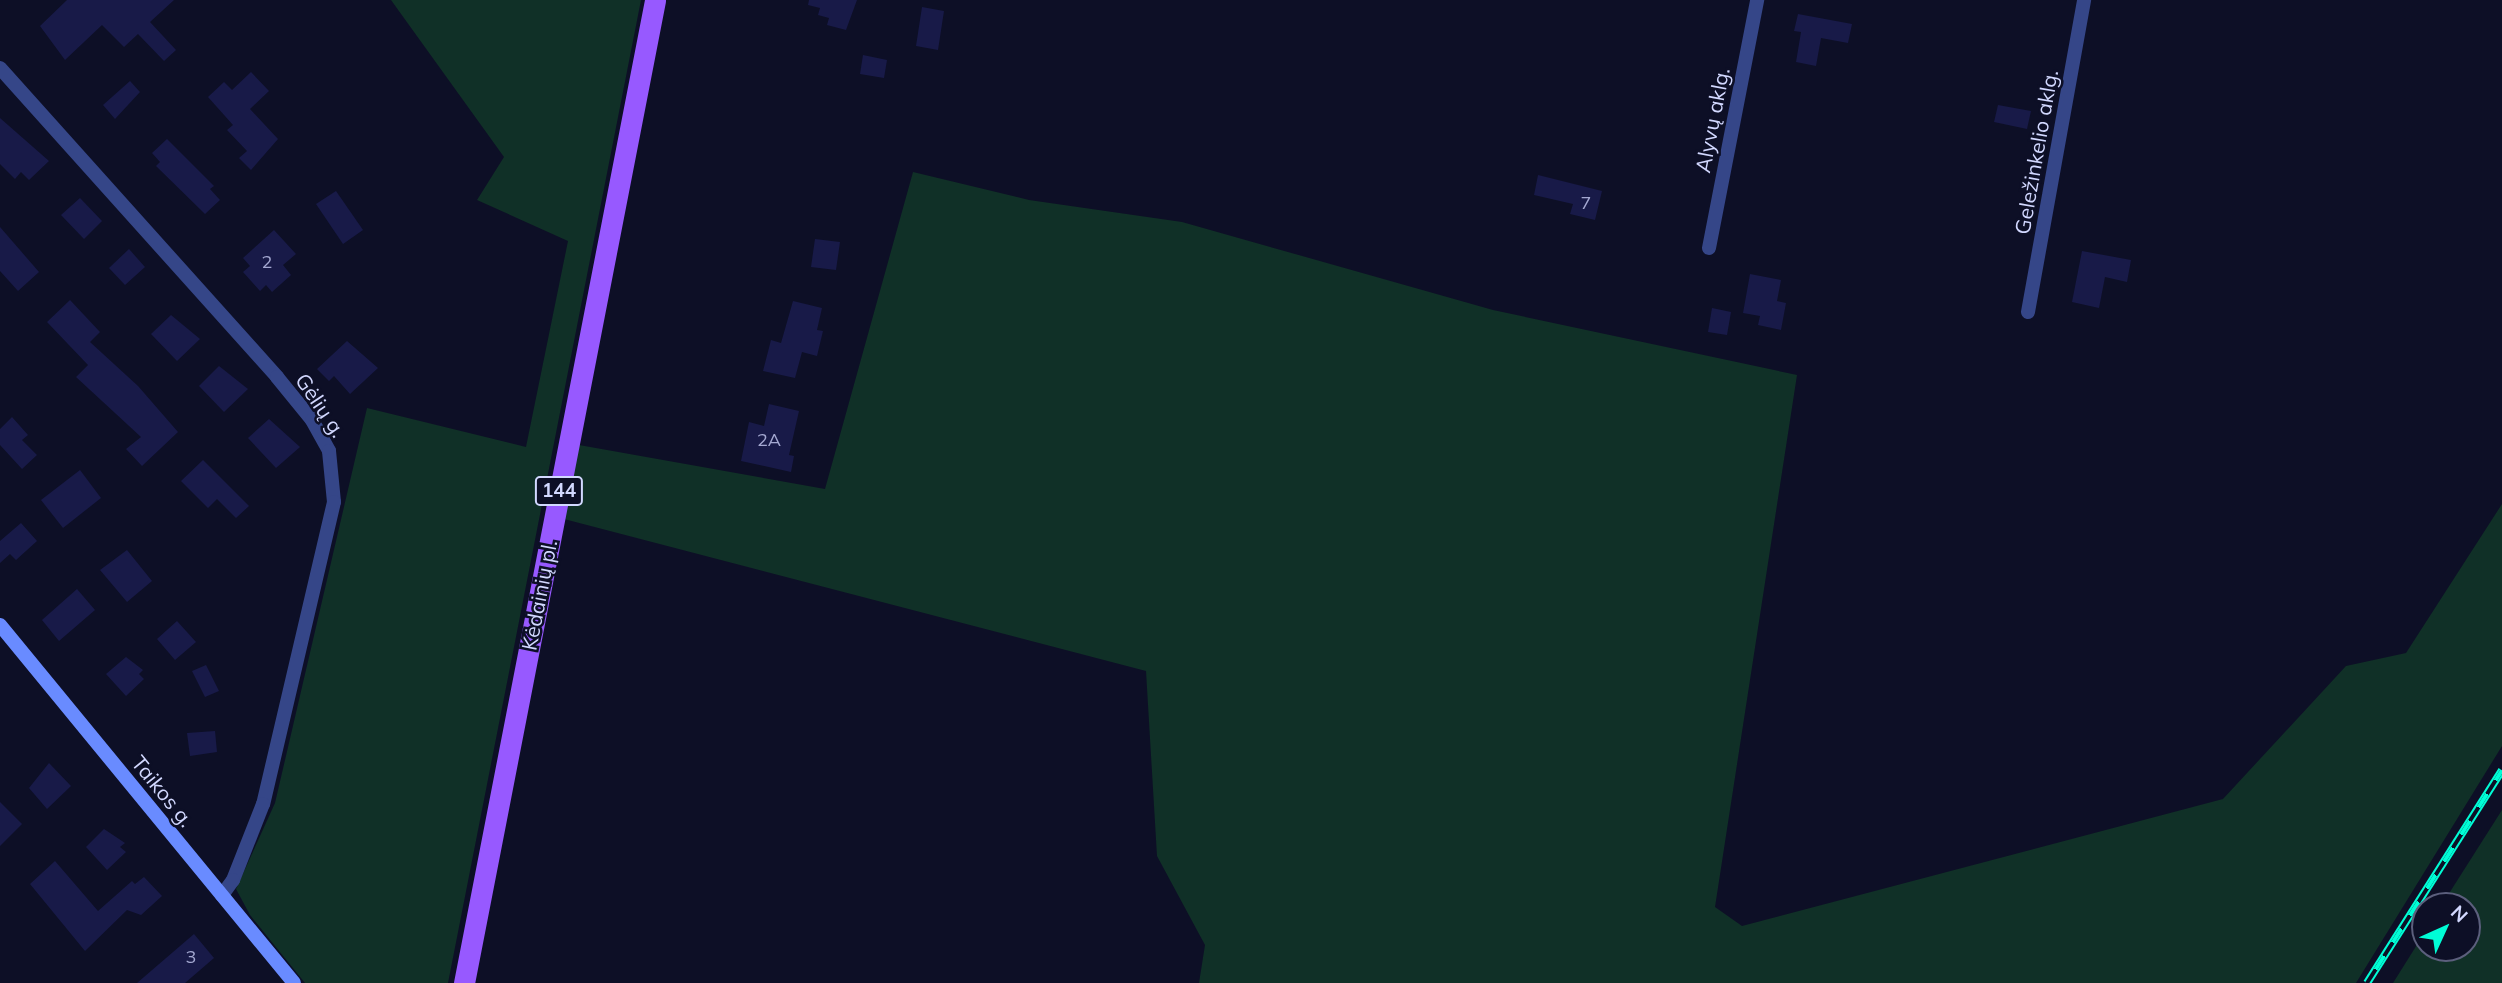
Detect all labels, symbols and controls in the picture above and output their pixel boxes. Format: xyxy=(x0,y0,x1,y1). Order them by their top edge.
street label: Alyvų aklg. xyxy=(1689,65,1735,175)
street label: Geležinkelio aklg. xyxy=(2009,68,2063,236)
house number: 7 xyxy=(1581,192,1591,214)
house number: 2 xyxy=(262,251,272,273)
street label: Gėlių g. xyxy=(290,368,352,442)
house number: 2A xyxy=(757,429,781,451)
road number: 144 xyxy=(534,476,584,506)
street label: Kėdainių pl. xyxy=(516,538,562,652)
street label: Taikos g. xyxy=(127,750,199,832)
north arrow xyxy=(2411,892,2481,962)
text: N xyxy=(2446,900,2473,927)
house number: 3 xyxy=(186,946,196,968)

